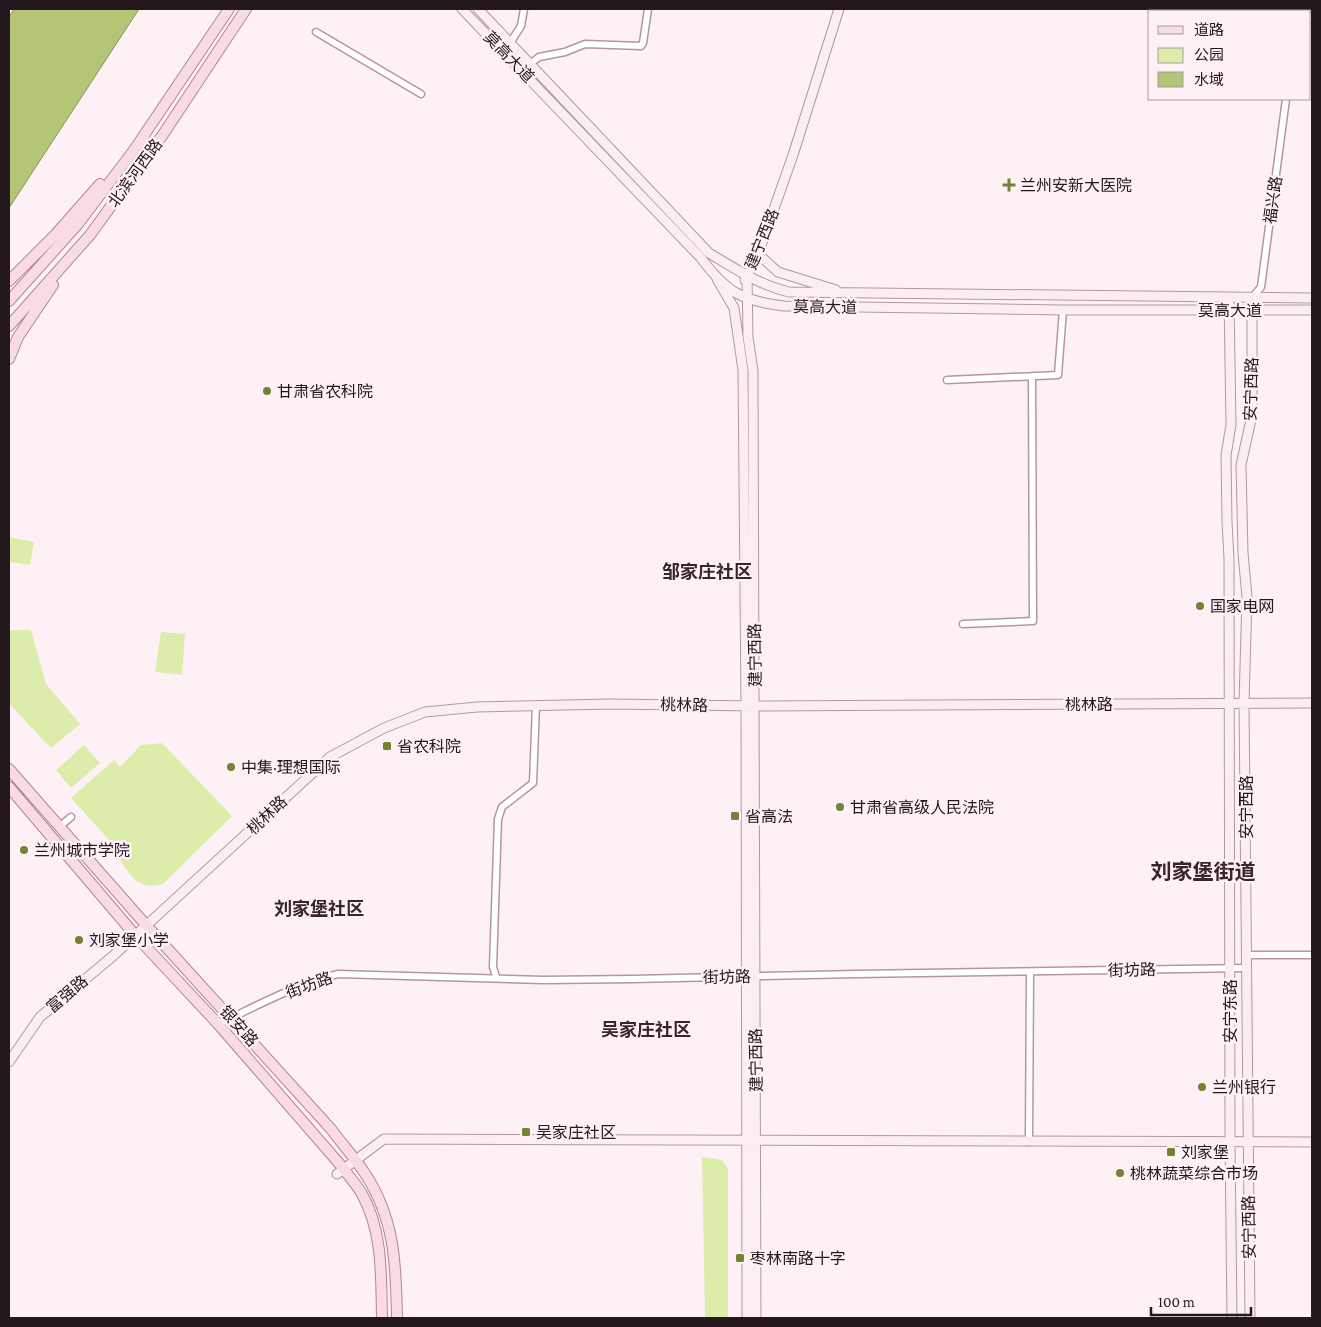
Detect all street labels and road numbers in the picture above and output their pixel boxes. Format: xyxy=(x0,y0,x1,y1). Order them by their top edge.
street label: 莫高大道 xyxy=(481,28,537,86)
street label: 北滨河西路 xyxy=(105,136,165,210)
street label: 福兴路 xyxy=(1261,175,1285,225)
street label: 建宁西路 xyxy=(742,206,782,272)
street label: 莫高大道 xyxy=(793,298,857,316)
street label: 莫高大道 xyxy=(1198,302,1262,319)
street label: 安宁西路 xyxy=(1241,357,1261,421)
street label: 建宁西路 xyxy=(746,623,764,687)
street label: 桃林路 xyxy=(660,696,708,714)
street label: 桃林路 xyxy=(1065,696,1113,713)
street label: 安宁西路 xyxy=(1238,775,1255,839)
street label: 桃林路 xyxy=(244,792,290,838)
street label: 街坊路 xyxy=(1108,961,1156,979)
street label: 街坊路 xyxy=(703,968,751,986)
street label: 街坊路 xyxy=(284,969,334,1001)
street label: 富强路 xyxy=(43,972,91,1016)
street label: 安宁东路 xyxy=(1222,979,1239,1043)
street label: 银安路 xyxy=(217,1002,261,1050)
street label: 建宁西路 xyxy=(747,1028,765,1092)
street label: 安宁西路 xyxy=(1240,1195,1258,1259)

